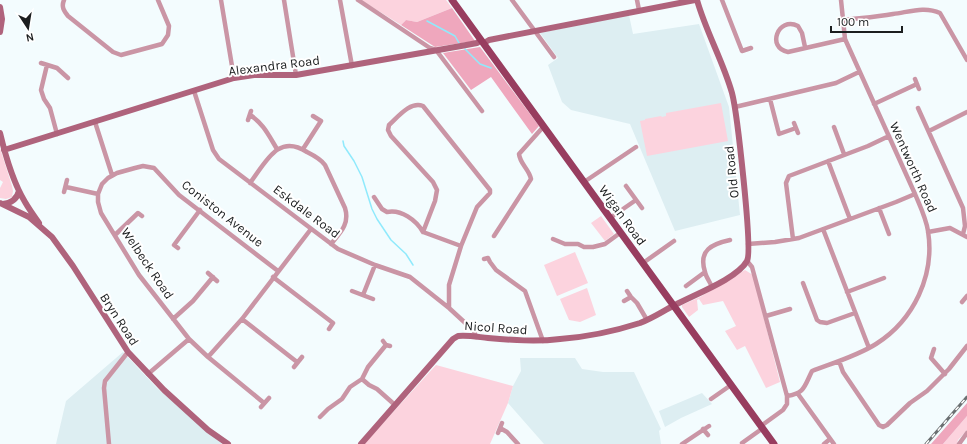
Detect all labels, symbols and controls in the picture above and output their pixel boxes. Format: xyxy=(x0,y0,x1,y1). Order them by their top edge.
north arrow xyxy=(8,8,48,48)
scale bar xyxy=(831,8,902,34)
text: 100 m xyxy=(837,15,869,29)
text: N xyxy=(25,30,35,44)
street label: Alexandra Road xyxy=(227,52,321,79)
street label: Wentworth Road xyxy=(887,120,940,215)
street label: Old Road xyxy=(721,145,742,199)
street label: Coniston Avenue xyxy=(179,177,267,250)
street label: Eskdale Road xyxy=(270,181,343,241)
street label: Wigan Road xyxy=(596,182,649,248)
street label: Welbeck Road xyxy=(118,225,177,302)
street label: Bryn Road xyxy=(97,290,142,348)
street label: Nicol Road xyxy=(464,318,528,337)

